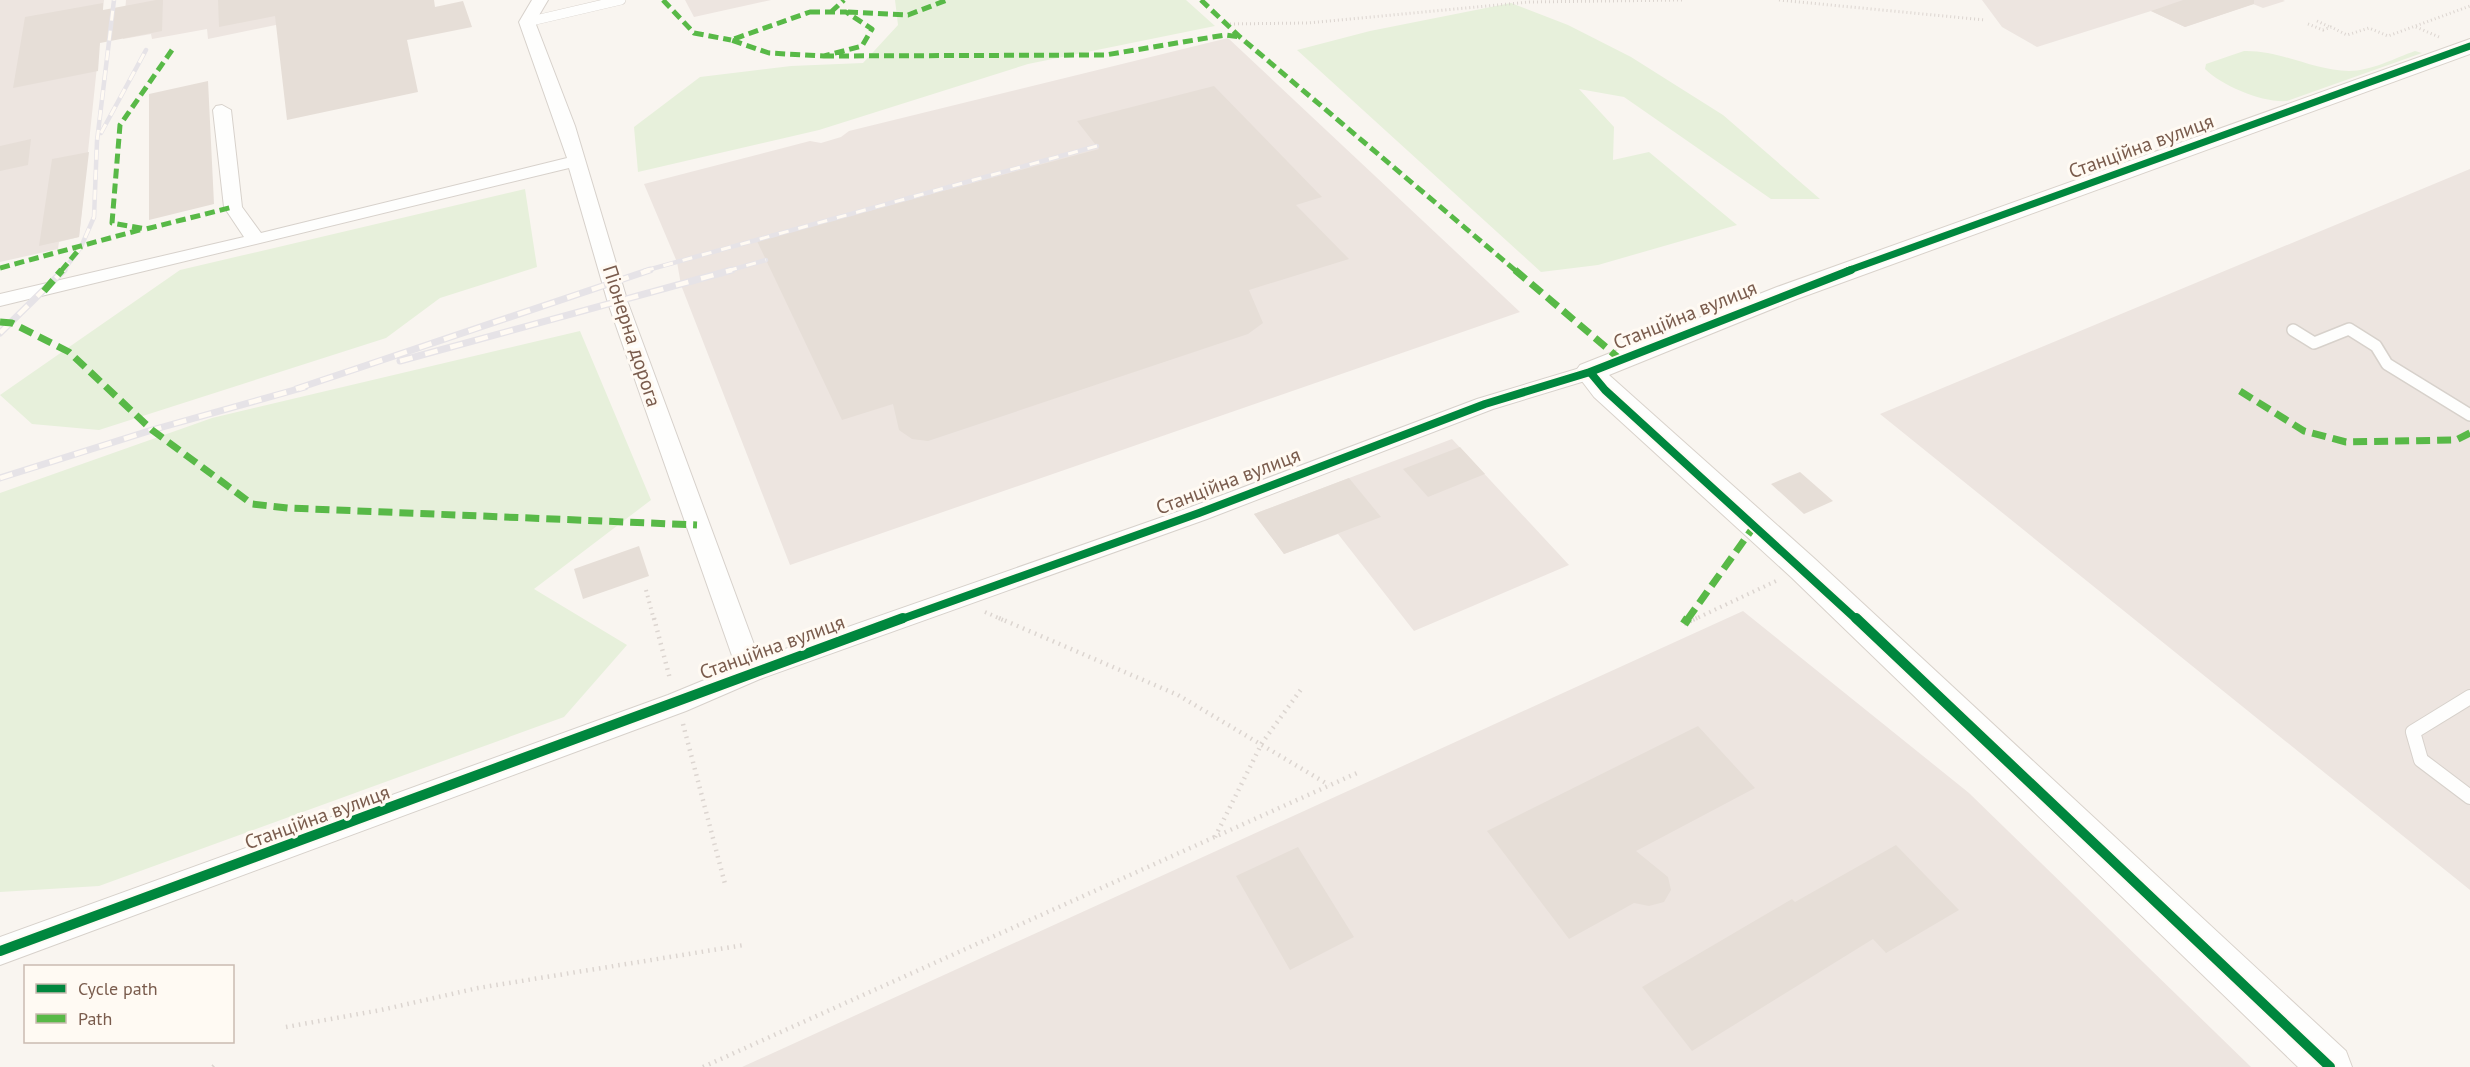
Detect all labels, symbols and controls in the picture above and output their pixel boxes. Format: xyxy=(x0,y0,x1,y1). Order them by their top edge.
street label: Станційна вулиця xyxy=(2065,108,2217,184)
street label: Піонерна дорога xyxy=(597,262,667,410)
street label: Станційна вулиця xyxy=(1609,274,1761,356)
street label: Станційна вулиця xyxy=(1152,442,1304,520)
street label: Станційна вулиця xyxy=(696,609,848,685)
street label: Станційна вулиця xyxy=(241,779,393,855)
legend xyxy=(24,965,234,1043)
text: Cycle path xyxy=(78,977,158,1000)
text: Path xyxy=(78,1007,112,1030)

